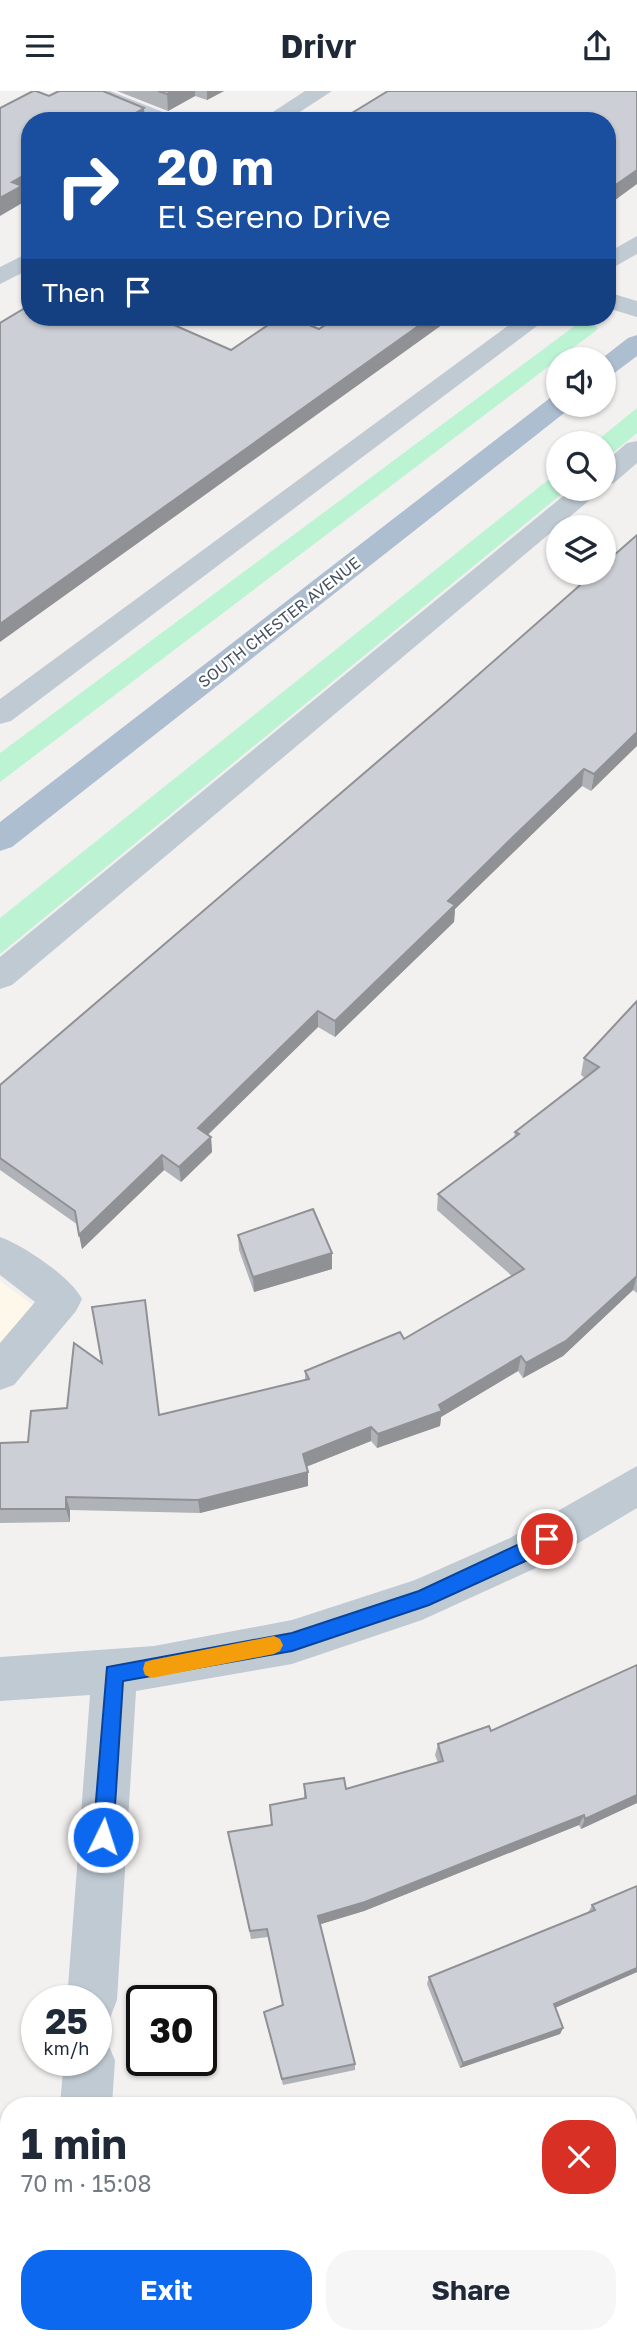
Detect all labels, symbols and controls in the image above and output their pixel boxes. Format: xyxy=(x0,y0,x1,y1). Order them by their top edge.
icon: menu xyxy=(21,27,59,65)
text: Drivr xyxy=(281,27,356,65)
icon: share xyxy=(578,27,616,65)
text: 20 m xyxy=(157,137,274,196)
icon: right xyxy=(42,140,133,231)
text: El Sereno Drive xyxy=(157,197,391,235)
icon: arrive xyxy=(119,273,157,311)
text: Then xyxy=(42,277,105,308)
map controls xyxy=(546,347,616,585)
button: sound xyxy=(546,347,616,417)
button: search xyxy=(546,431,616,501)
button: layers xyxy=(546,515,616,585)
street label: SOUTH CHESTER AVENUE xyxy=(194,552,364,692)
pin xyxy=(517,1509,577,1569)
icon: arrive xyxy=(528,1520,566,1558)
position arrow xyxy=(66,1800,140,1874)
speed limit sign: 30 xyxy=(126,1985,217,2076)
text: 25 xyxy=(45,2000,88,2042)
text: km/h xyxy=(44,2037,89,2059)
text: 1 min xyxy=(21,2118,127,2168)
button: close xyxy=(542,2120,616,2194)
text: 70 m · 15:08 xyxy=(21,2169,152,2197)
button: Exit xyxy=(21,2250,312,2330)
button: Share xyxy=(326,2250,616,2330)

